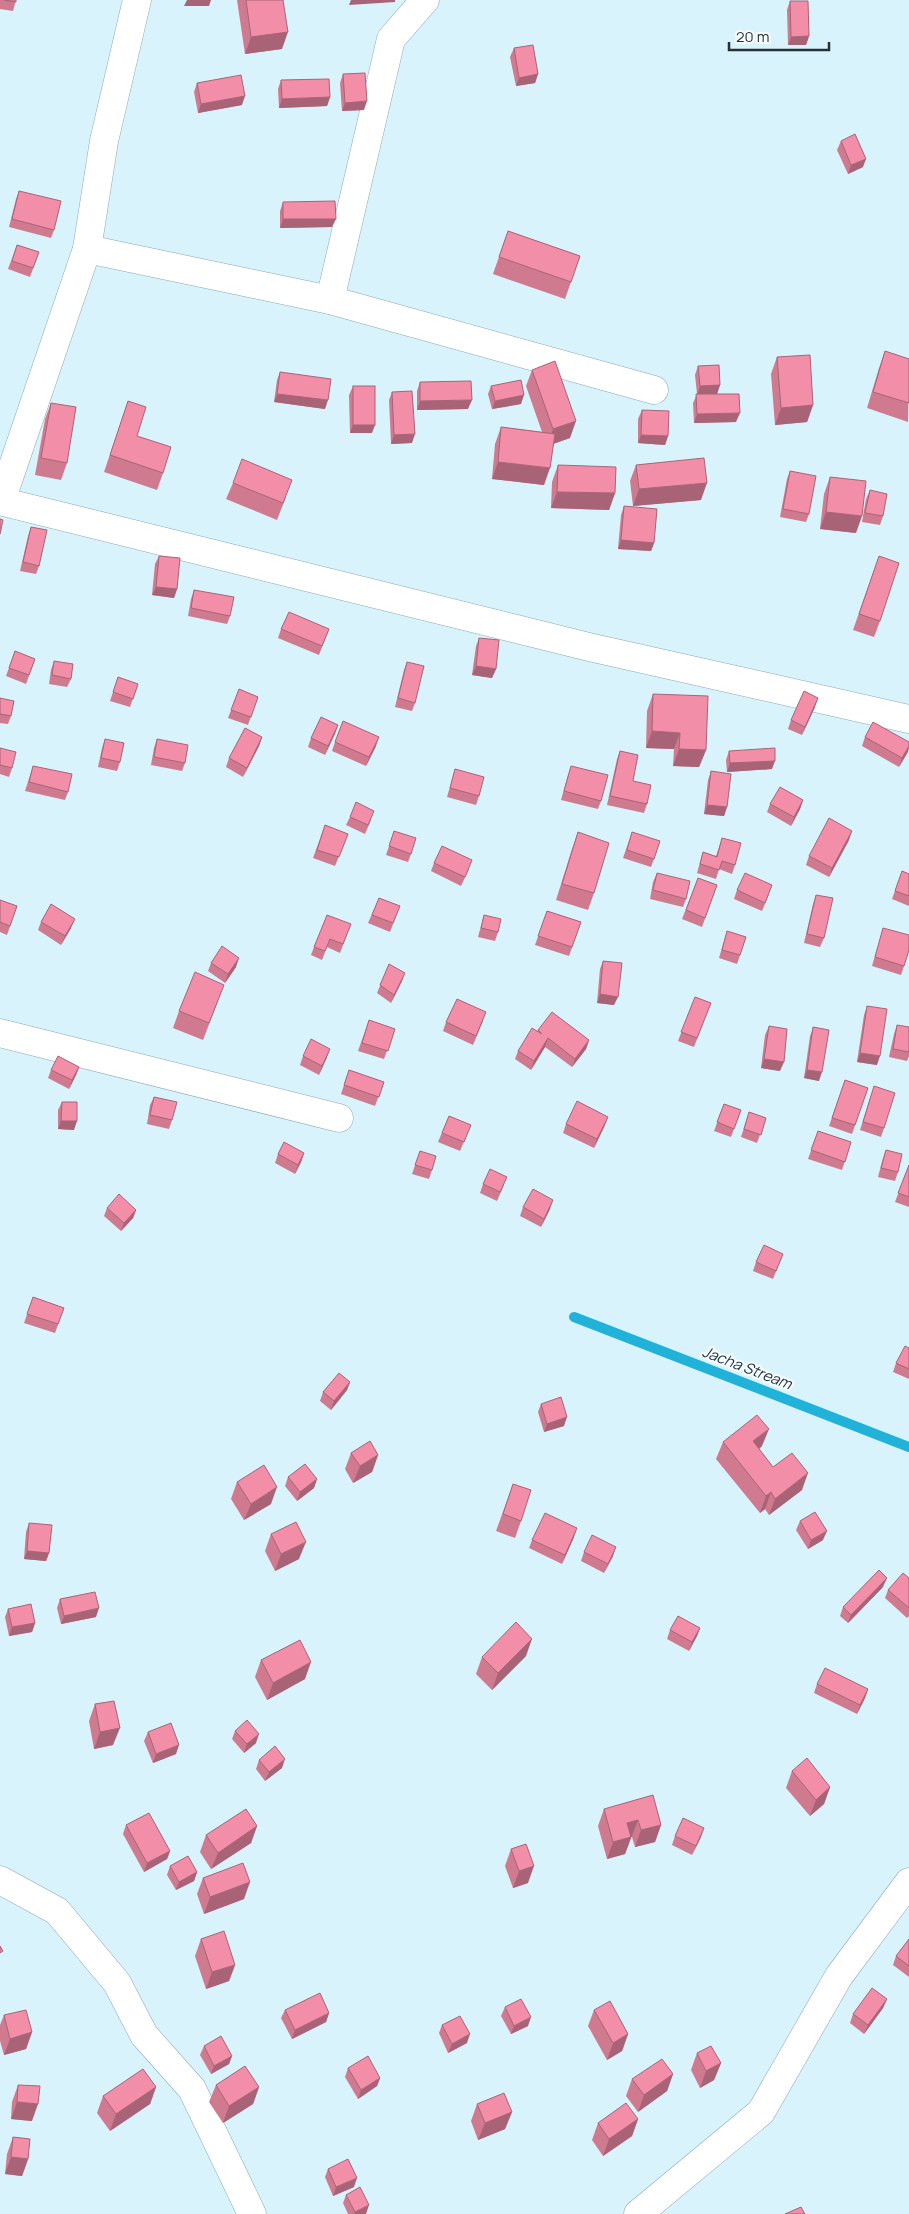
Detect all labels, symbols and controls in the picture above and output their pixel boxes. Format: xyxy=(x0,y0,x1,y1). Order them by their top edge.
scale bar xyxy=(729,20,829,52)
text: 20 m xyxy=(736,26,769,47)
water label: Jacha Stream xyxy=(700,1341,796,1395)

